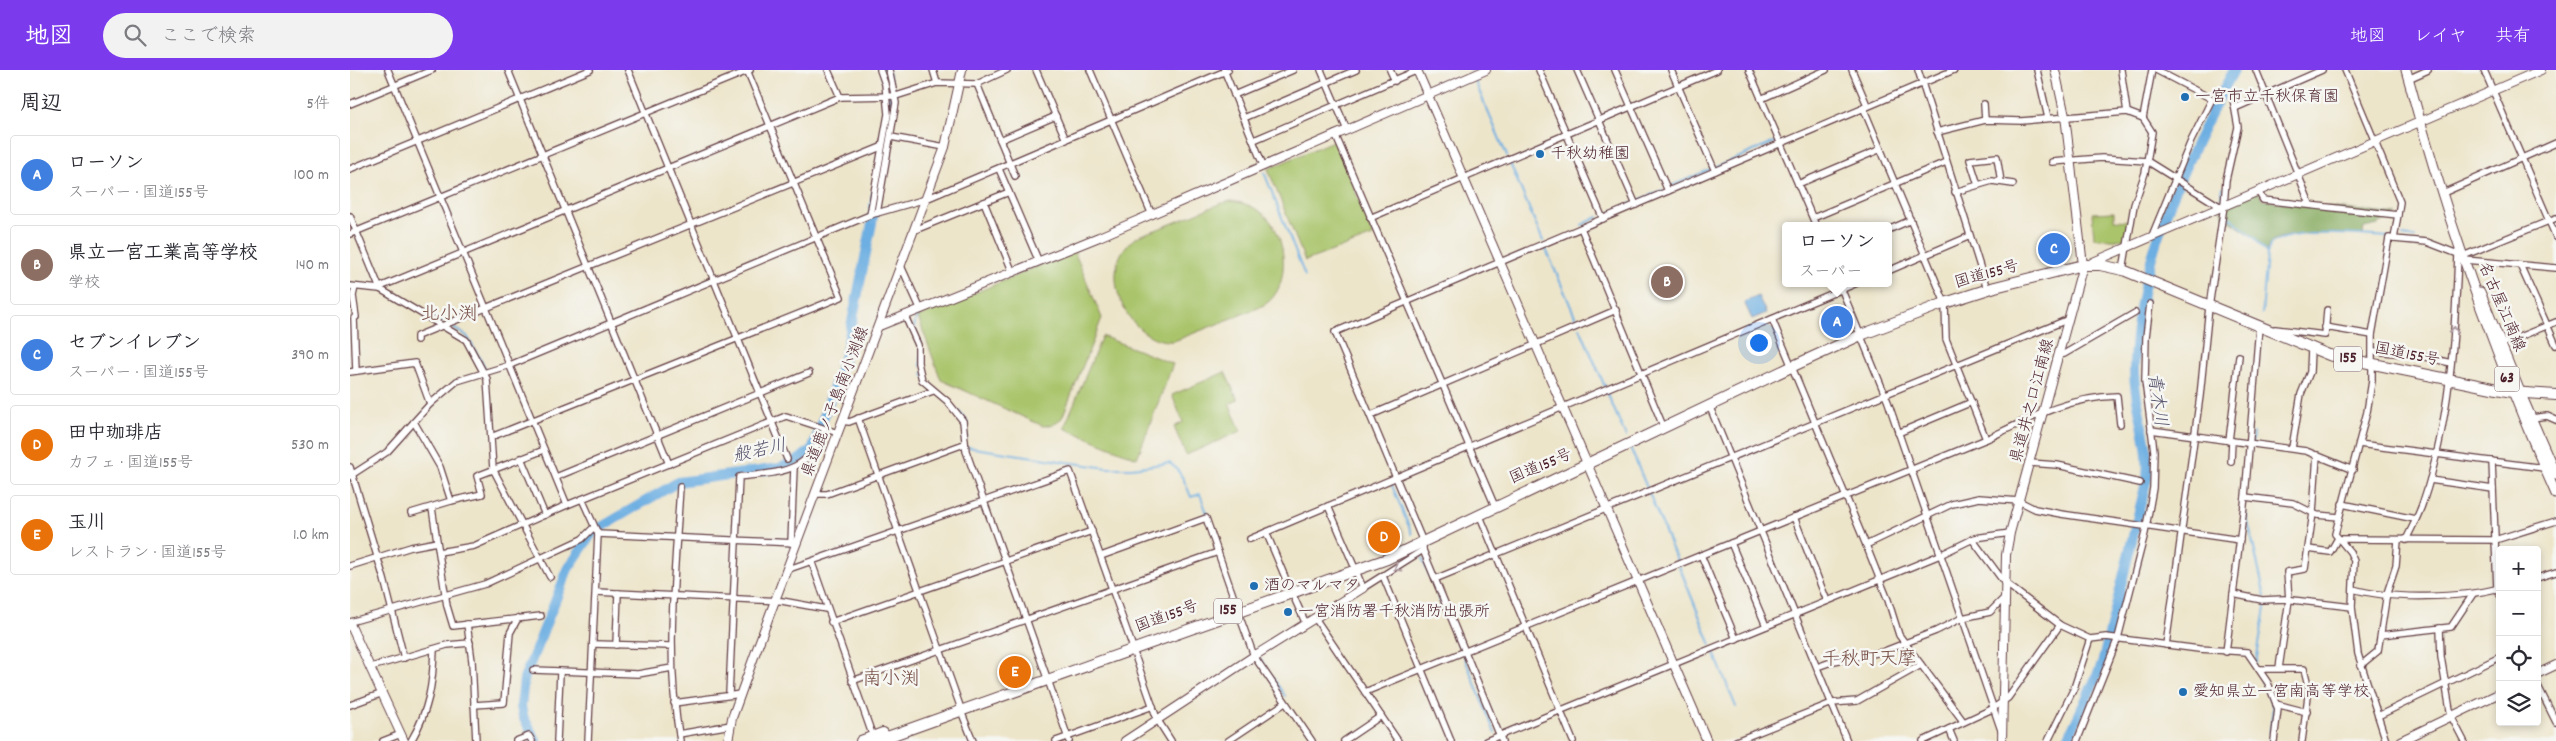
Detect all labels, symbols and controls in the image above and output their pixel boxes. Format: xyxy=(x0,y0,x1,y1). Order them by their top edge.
search box xyxy=(103,13,453,58)
text: 地図 xyxy=(25,21,73,55)
icon: search xyxy=(121,21,149,49)
text: ここで検索 xyxy=(161,24,256,51)
text: 地図 xyxy=(2350,25,2386,50)
text: レイヤ xyxy=(2414,25,2467,50)
text: 共有 xyxy=(2495,25,2531,50)
place label: 一宮市立千秋保育園 xyxy=(2195,86,2339,109)
text: 周辺 xyxy=(20,90,62,120)
marker: 一宮市立千秋保育園 xyxy=(2179,91,2191,103)
text: 5件 xyxy=(307,93,330,116)
place label: 千秋幼稚園 xyxy=(1550,143,1630,166)
marker: 千秋幼稚園 xyxy=(1534,148,1546,160)
text: ローソン xyxy=(68,151,144,178)
text: A xyxy=(33,164,41,187)
text: 100 m xyxy=(293,164,329,187)
text: スーパー · 国道155号 xyxy=(68,182,209,205)
popup xyxy=(1782,222,1892,287)
text: ローソン xyxy=(1799,230,1875,257)
pin: C xyxy=(2038,230,2070,268)
text: 県立一宮工業高等学校 xyxy=(68,241,258,268)
text: B xyxy=(33,254,41,277)
text: 140 m xyxy=(295,254,329,277)
street label: 国道155号 xyxy=(1952,255,2022,295)
street label: 名古屋江南線 xyxy=(2472,258,2530,356)
text: スーパー xyxy=(1799,261,1862,284)
pin: B xyxy=(1651,263,1683,301)
text: 学校 xyxy=(68,272,100,295)
district label: 北小渕 xyxy=(420,302,478,329)
pin: A xyxy=(1821,303,1853,341)
street label: 県道鹿ノ子島南小渕線 xyxy=(797,323,875,481)
one-way arrow xyxy=(2449,326,2460,334)
your location xyxy=(1746,330,1772,356)
text: セブンイレブン xyxy=(68,331,201,358)
street label: 県道井之口江南線 xyxy=(2005,336,2061,466)
street label: 国道155号 xyxy=(2372,337,2442,373)
text: C xyxy=(33,344,41,367)
text: 390 m xyxy=(291,344,329,367)
road number: 155 xyxy=(2334,346,2362,372)
text: スーパー · 国道155号 xyxy=(68,362,209,385)
road number: 63 xyxy=(2494,366,2520,392)
water label: 青木川 xyxy=(2140,372,2172,428)
text: 田中珈琲店 xyxy=(68,421,163,448)
text: D xyxy=(33,434,41,457)
text: 530 m xyxy=(291,434,329,457)
water label: 般若川 xyxy=(731,434,789,470)
street label: 国道155号 xyxy=(1506,443,1576,491)
text: カフェ · 国道155号 xyxy=(68,452,193,475)
text: 玉川 xyxy=(68,511,106,538)
pin: D xyxy=(1368,518,1400,556)
text: E xyxy=(33,524,41,547)
text: 1.0 km xyxy=(293,524,329,547)
text: レストラン · 国道155号 xyxy=(68,542,227,565)
map controls xyxy=(2496,546,2541,726)
button: + xyxy=(2496,546,2541,591)
one-way arrow xyxy=(1393,562,1402,572)
place label: 酒のマルマタ xyxy=(1264,575,1360,598)
marker: 酒のマルマタ xyxy=(1248,580,1260,592)
button: − xyxy=(2496,591,2541,636)
street label: 国道155号 xyxy=(1132,595,1202,639)
road number: 155 xyxy=(1214,598,1242,624)
place label: 一宮消防署千秋消防出張所 xyxy=(1298,601,1490,624)
marker: 一宮消防署千秋消防出張所 xyxy=(1282,606,1294,618)
button: locate xyxy=(2496,636,2541,681)
district label: 千秋町天摩 xyxy=(1821,647,1917,674)
pin: E xyxy=(999,653,1031,691)
district label: 南小渕 xyxy=(862,667,920,694)
place label: 愛知県立一宮南高等学校 xyxy=(2193,681,2369,704)
button: layers xyxy=(2496,681,2541,726)
marker: 愛知県立一宮南高等学校 xyxy=(2177,686,2189,698)

